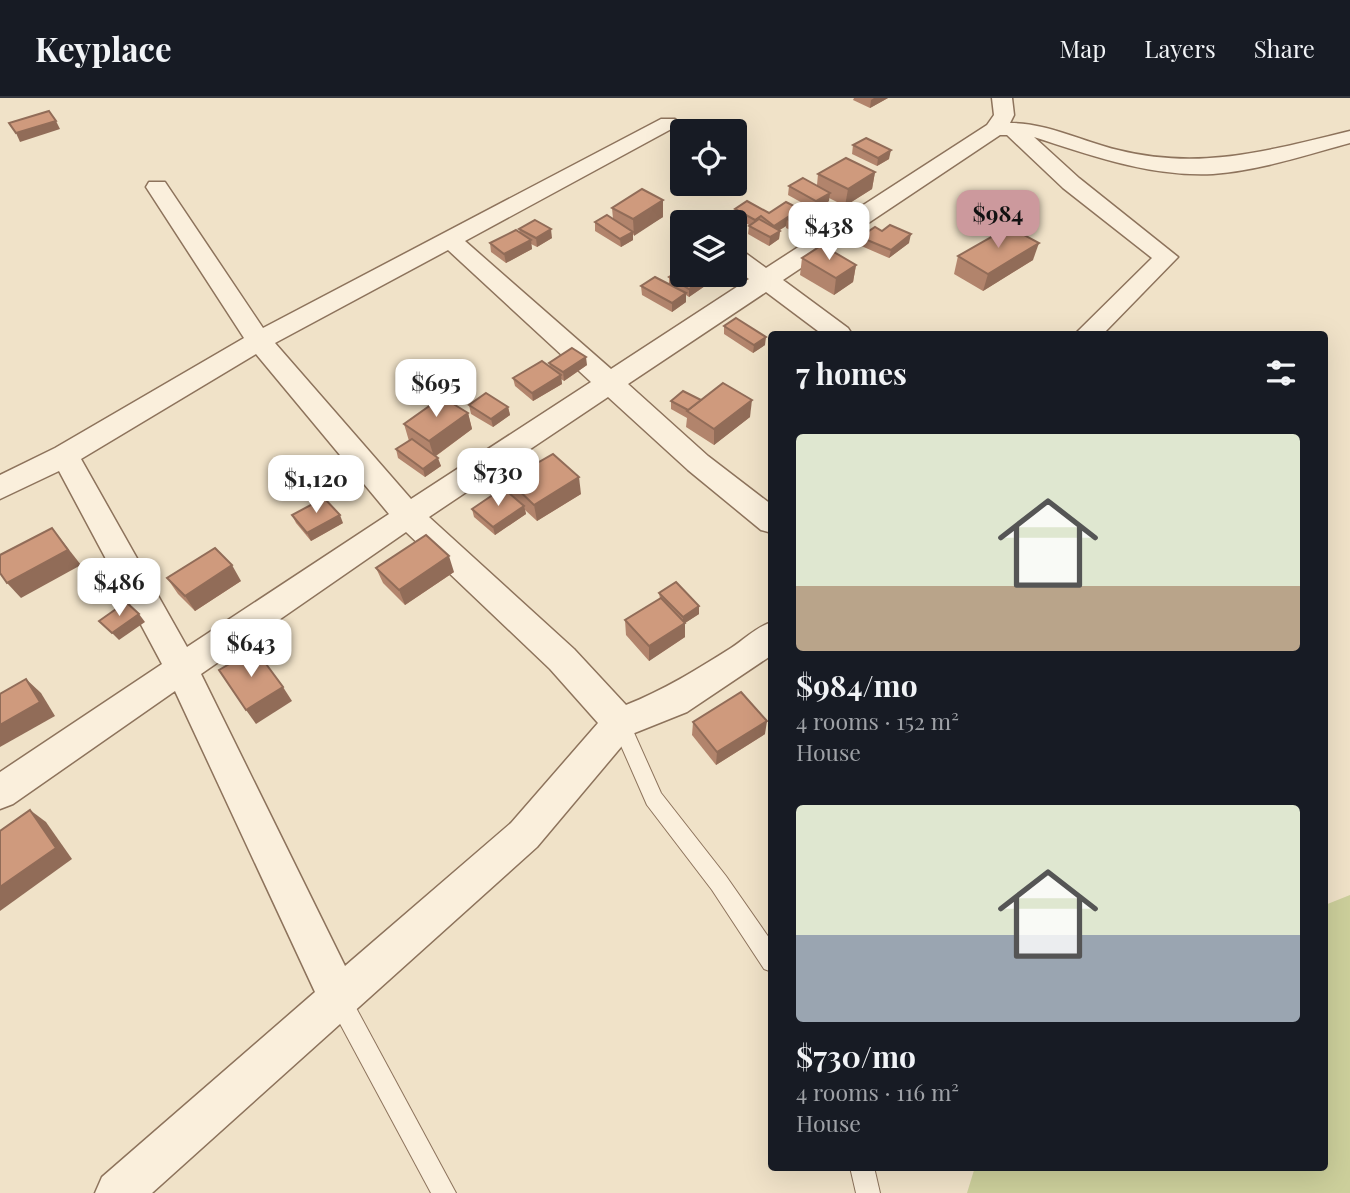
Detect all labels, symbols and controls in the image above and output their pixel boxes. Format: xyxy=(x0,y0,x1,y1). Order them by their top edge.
text: Keyplace xyxy=(35,26,172,70)
text: Map xyxy=(1060,32,1106,64)
text: Layers xyxy=(1144,32,1216,64)
text: Share xyxy=(1254,32,1315,64)
map controls xyxy=(670,119,747,287)
button: locate xyxy=(670,119,747,196)
pin: $984 xyxy=(957,190,1039,250)
text: $984 xyxy=(973,197,1023,228)
pin: $438 xyxy=(788,202,870,262)
text: $438 xyxy=(804,209,854,240)
button: layers xyxy=(670,210,747,287)
text: 7 homes xyxy=(796,353,907,393)
icon: filters xyxy=(1262,354,1300,392)
pin: $695 xyxy=(395,360,477,419)
text: $695 xyxy=(411,366,461,397)
pin: $730 xyxy=(457,448,539,508)
text: $730 xyxy=(473,455,523,486)
pin: $1,120 xyxy=(259,456,373,515)
text: $1,120 xyxy=(284,462,348,493)
icon: home xyxy=(985,480,1111,606)
pin: $486 xyxy=(78,559,160,618)
text: $486 xyxy=(93,565,145,596)
pin: $643 xyxy=(210,620,292,679)
text: $643 xyxy=(226,626,276,657)
text: $984/mo xyxy=(796,665,918,705)
text: 4 rooms · 152 m² xyxy=(796,705,959,736)
text: House xyxy=(796,736,861,767)
icon: home xyxy=(985,851,1111,977)
text: $730/mo xyxy=(796,1036,916,1076)
text: 4 rooms · 116 m² xyxy=(796,1076,959,1107)
text: House xyxy=(796,1107,861,1138)

